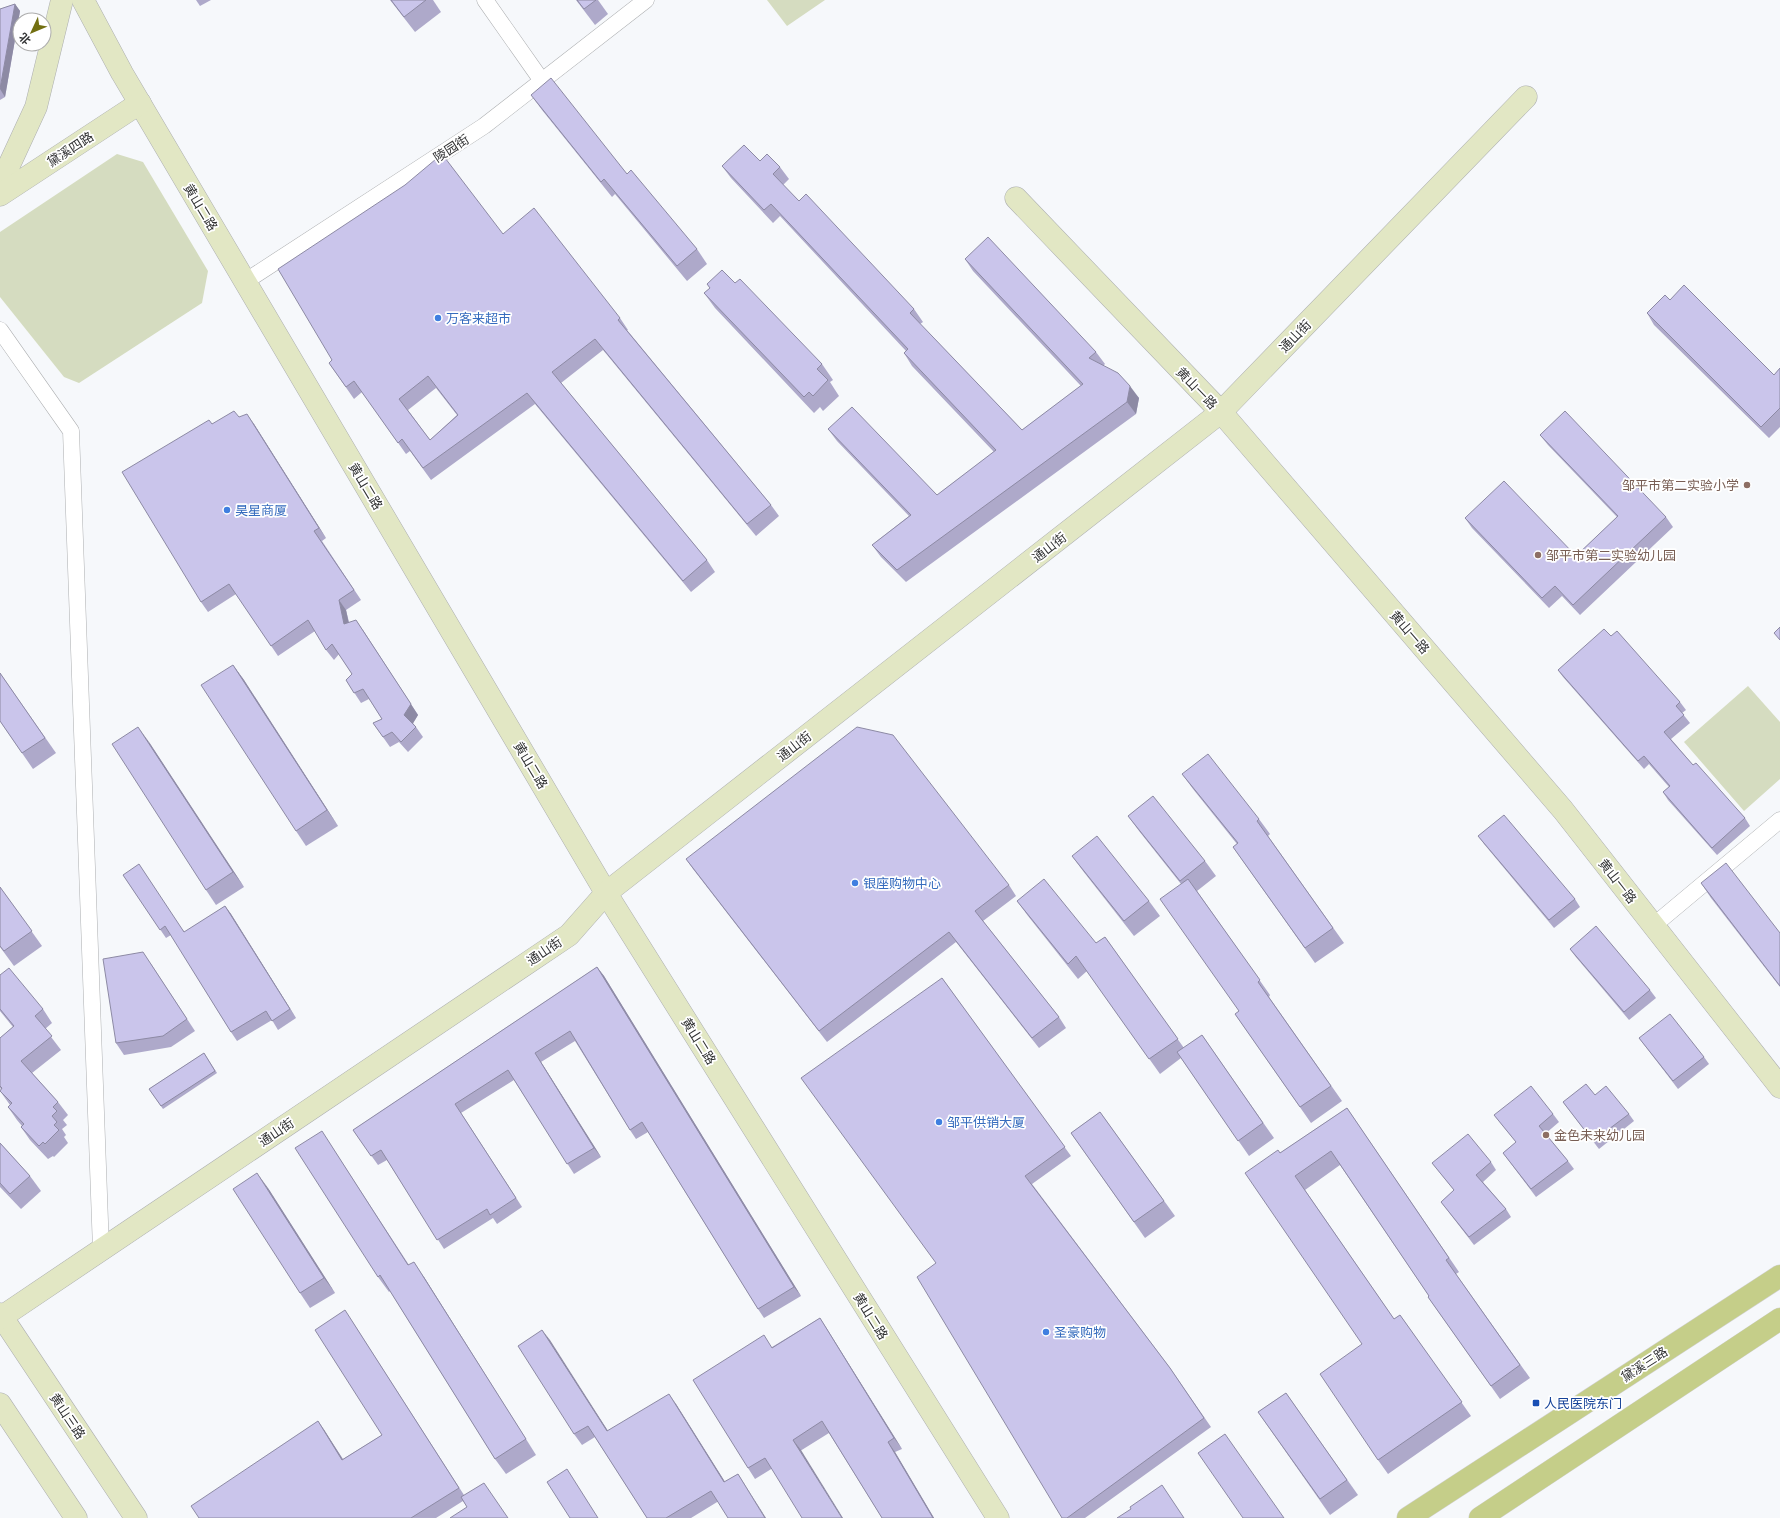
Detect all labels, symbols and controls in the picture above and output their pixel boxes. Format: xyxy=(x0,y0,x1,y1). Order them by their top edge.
north arrow xyxy=(12,12,52,52)
text: 北 xyxy=(17,30,34,47)
street label: 黛溪四路 xyxy=(44,129,96,170)
street label: 陵园街 xyxy=(431,132,472,165)
street label: 黄山二路 xyxy=(181,181,220,233)
place label: 万客来超市 xyxy=(446,311,511,326)
marker: 万客来超市 xyxy=(433,313,443,323)
street label: 通山街 xyxy=(1276,317,1314,356)
street label: 黄山一路 xyxy=(1173,364,1220,412)
street label: 黄山二路 xyxy=(346,460,385,512)
place label: 邹平市第二实验小学 xyxy=(1622,478,1739,493)
marker: 邹平市第二实验小学 xyxy=(1742,480,1752,490)
place label: 昊星商厦 xyxy=(235,503,287,518)
marker: 昊星商厦 xyxy=(222,505,232,515)
street label: 通山街 xyxy=(1029,529,1069,565)
place label: 邹平市第二实验幼儿园 xyxy=(1546,548,1676,563)
marker: 邹平市第二实验幼儿园 xyxy=(1533,550,1543,560)
street label: 黄山一路 xyxy=(1387,608,1432,657)
street label: 通山街 xyxy=(774,728,814,764)
street label: 黄山二路 xyxy=(511,739,550,791)
street label: 黄山一路 xyxy=(1596,856,1640,906)
place label: 银座购物中心 xyxy=(863,876,941,891)
marker: 银座购物中心 xyxy=(850,878,860,888)
street label: 通山街 xyxy=(524,934,565,969)
street label: 黄山二路 xyxy=(678,1015,719,1067)
street label: 通山街 xyxy=(256,1115,297,1150)
place label: 邹平供销大厦 xyxy=(947,1115,1025,1130)
marker: 邹平供销大厦 xyxy=(934,1117,944,1127)
place label: 金色未来幼儿园 xyxy=(1554,1128,1645,1143)
marker: 金色未来幼儿园 xyxy=(1541,1130,1551,1140)
street label: 黄山二路 xyxy=(850,1290,891,1342)
place label: 圣豪购物 xyxy=(1054,1325,1106,1340)
marker: 圣豪购物 xyxy=(1041,1327,1051,1337)
street label: 黛溪三路 xyxy=(1618,1344,1670,1385)
street label: 黄山三路 xyxy=(47,1391,88,1442)
place label: 人民医院东门 xyxy=(1544,1396,1622,1411)
marker: 人民医院东门 xyxy=(1531,1398,1541,1408)

